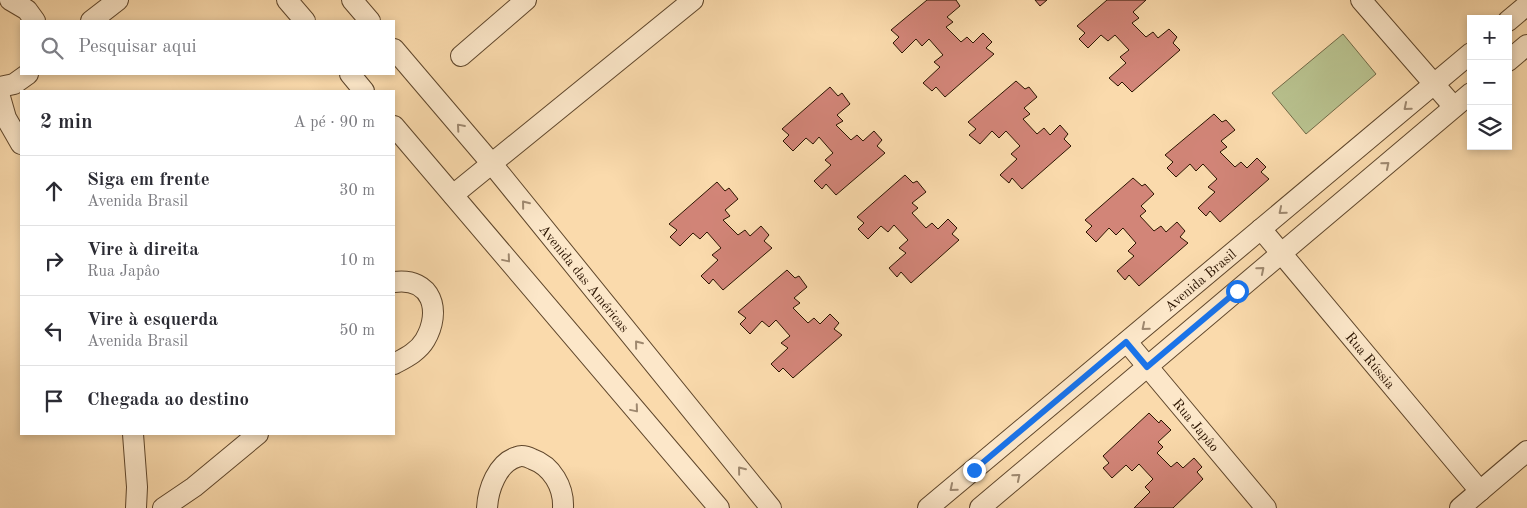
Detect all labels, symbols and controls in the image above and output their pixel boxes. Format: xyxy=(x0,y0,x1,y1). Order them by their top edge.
map controls xyxy=(1467,15,1512,150)
button: + xyxy=(1467,15,1512,60)
search box xyxy=(20,20,395,75)
icon: search xyxy=(38,34,66,62)
text: Pesquisar aqui xyxy=(78,38,197,57)
button: − xyxy=(1467,60,1512,105)
one-way arrow xyxy=(1403,101,1412,110)
button: layers xyxy=(1467,105,1512,150)
text: 2 min xyxy=(40,112,93,133)
text: A pé · 90 m xyxy=(293,115,375,131)
one-way arrow xyxy=(457,123,466,132)
one-way arrow xyxy=(1380,162,1389,171)
text: Siga em frente xyxy=(87,171,210,190)
icon: ahead xyxy=(40,177,68,205)
text: 30 m xyxy=(339,183,375,199)
text: Avenida Brasil xyxy=(87,194,188,210)
one-way arrow xyxy=(522,201,530,210)
one-way arrow xyxy=(1279,205,1288,214)
street label: Avenida das Américas xyxy=(536,222,631,335)
text: Vire à direita xyxy=(87,241,199,260)
icon: right xyxy=(40,247,68,275)
street label: Avenida Brasil xyxy=(1162,247,1239,315)
text: 10 m xyxy=(339,253,375,269)
one-way arrow xyxy=(501,254,510,263)
text: Rua Japâo xyxy=(87,264,160,280)
one-way arrow xyxy=(1256,267,1265,276)
route start xyxy=(1226,280,1249,303)
text: Vire à esquerda xyxy=(87,311,218,330)
icon: left xyxy=(40,317,68,345)
one-way arrow xyxy=(1141,321,1150,330)
text: 50 m xyxy=(339,323,375,339)
street label: Rua Rússia xyxy=(1342,330,1397,392)
text: Avenida Brasil xyxy=(87,334,188,350)
one-way arrow xyxy=(636,341,644,350)
icon: arrive xyxy=(40,387,68,415)
text: Chegada ao destino xyxy=(87,391,249,410)
street label: Rua Japâo xyxy=(1170,396,1222,455)
one-way arrow xyxy=(630,404,639,413)
route end xyxy=(963,459,986,482)
one-way arrow xyxy=(738,467,746,476)
one-way arrow xyxy=(1011,474,1020,482)
one-way arrow xyxy=(950,482,959,490)

